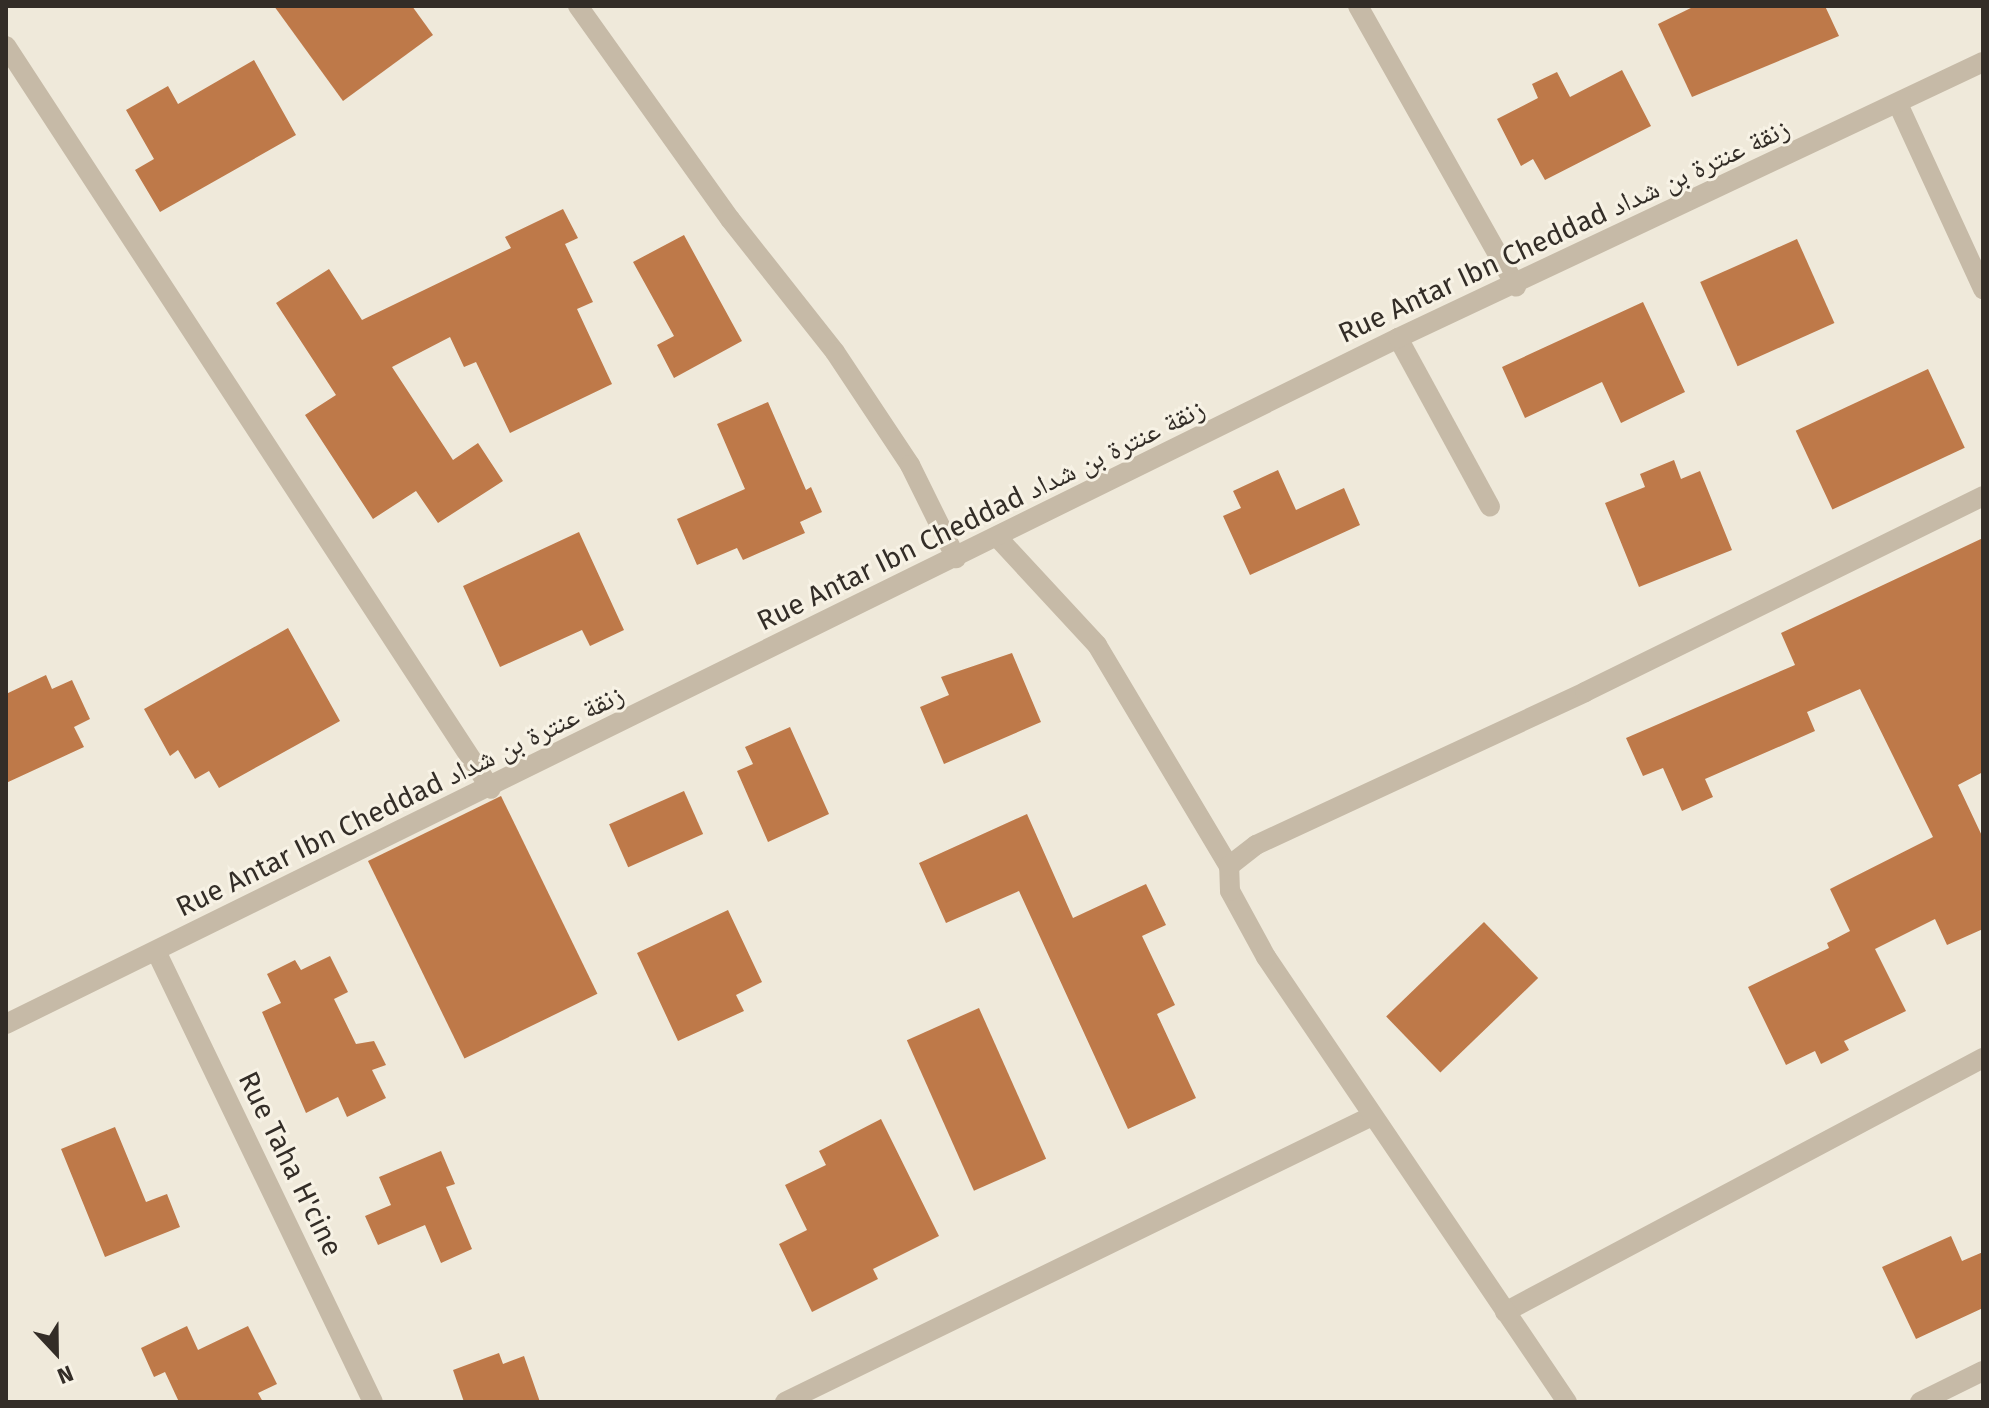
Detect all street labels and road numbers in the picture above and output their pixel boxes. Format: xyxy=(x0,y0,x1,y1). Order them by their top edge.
street label: Rue Antar Ibn Cheddad زنقة عنترة بن شداد xyxy=(1333,111,1795,351)
street label: Rue Antar Ibn Cheddad زنقة عنترة بن شداد xyxy=(752,392,1210,638)
street label: Rue Antar Ibn Cheddad زنقة عنترة بن شداد xyxy=(171,678,629,924)
street label: Rue Taha H'cine xyxy=(231,1066,349,1262)

